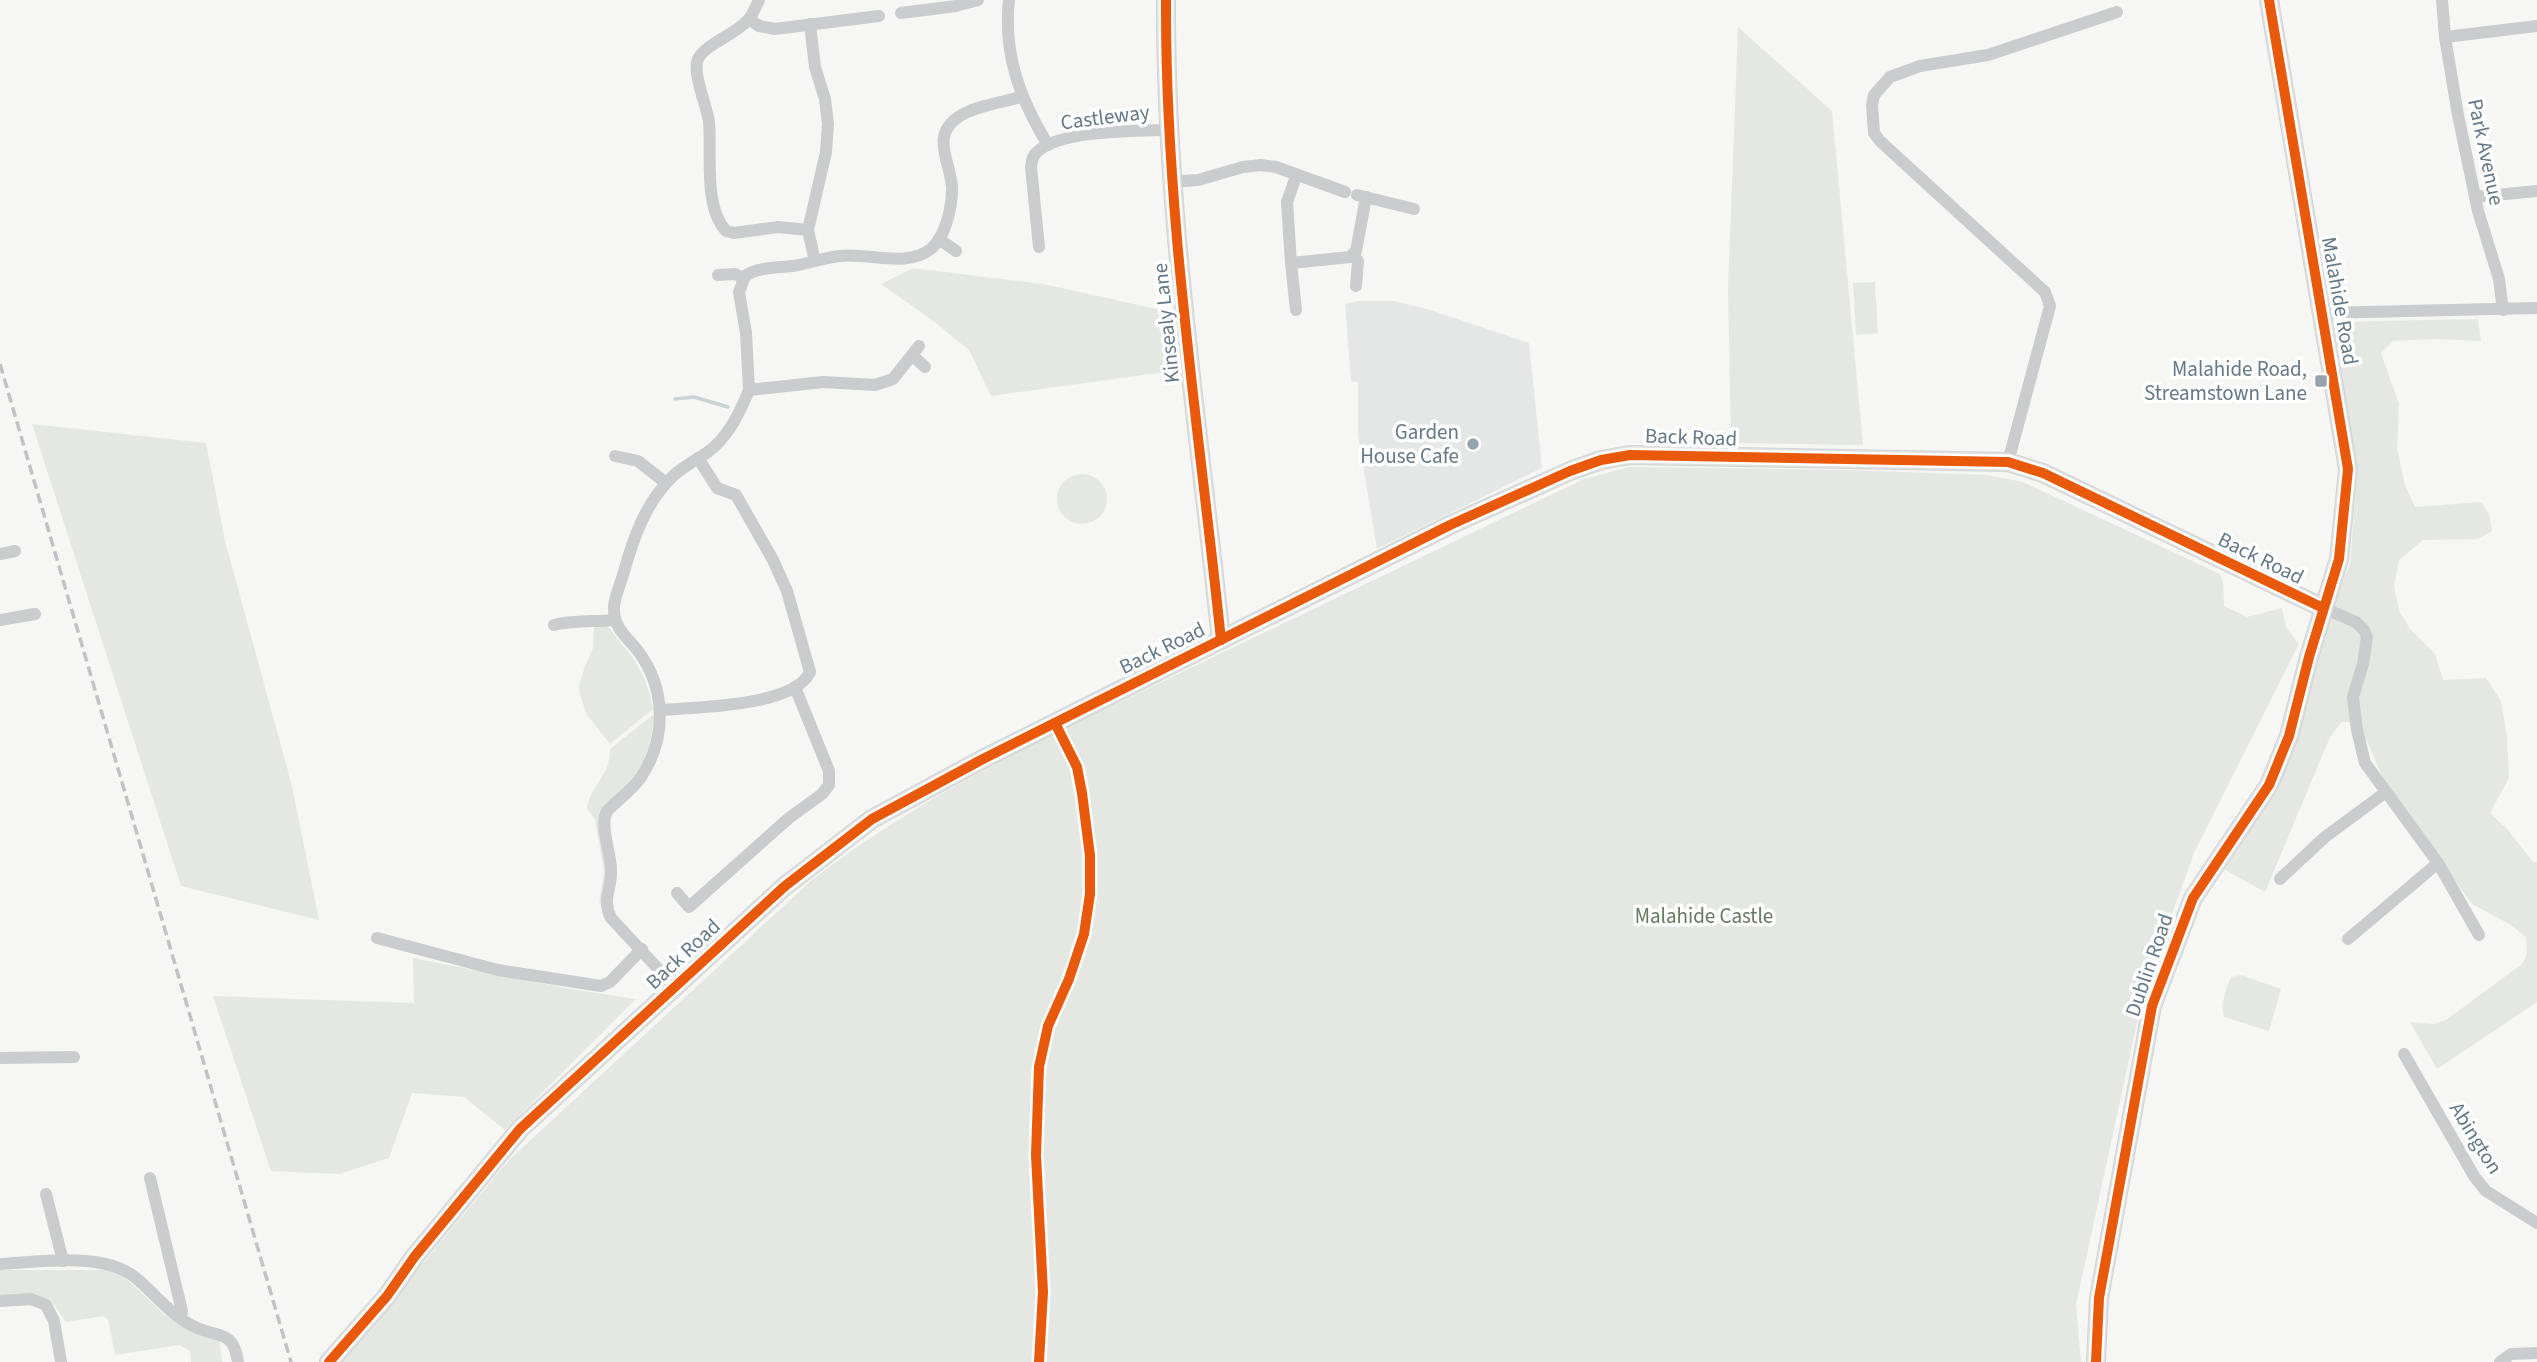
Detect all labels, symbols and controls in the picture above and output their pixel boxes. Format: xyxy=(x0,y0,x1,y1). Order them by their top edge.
street label: Park Avenue xyxy=(2460,96,2512,208)
street label: Castleway xyxy=(1059,97,1151,137)
street label: Malahide Road xyxy=(2314,235,2366,367)
street label: Kinsealy Lane xyxy=(1145,262,1187,384)
place label: Malahide Road, Streamstown Lane xyxy=(2144,354,2307,408)
marker: Malahide Road, Streamstown Lane xyxy=(2313,373,2329,389)
place label: Garden House Cafe xyxy=(1360,417,1459,471)
street label: Back Road xyxy=(1644,420,1738,454)
marker: Garden House Cafe xyxy=(1465,436,1481,452)
street label: Back Road xyxy=(2213,524,2309,592)
street label: Back Road xyxy=(1114,614,1210,682)
park label: Malahide Castle xyxy=(1635,901,1773,931)
street label: Dublin Road xyxy=(2117,909,2181,1021)
street label: Back Road xyxy=(639,912,727,996)
street label: Abington xyxy=(2442,1096,2510,1180)

